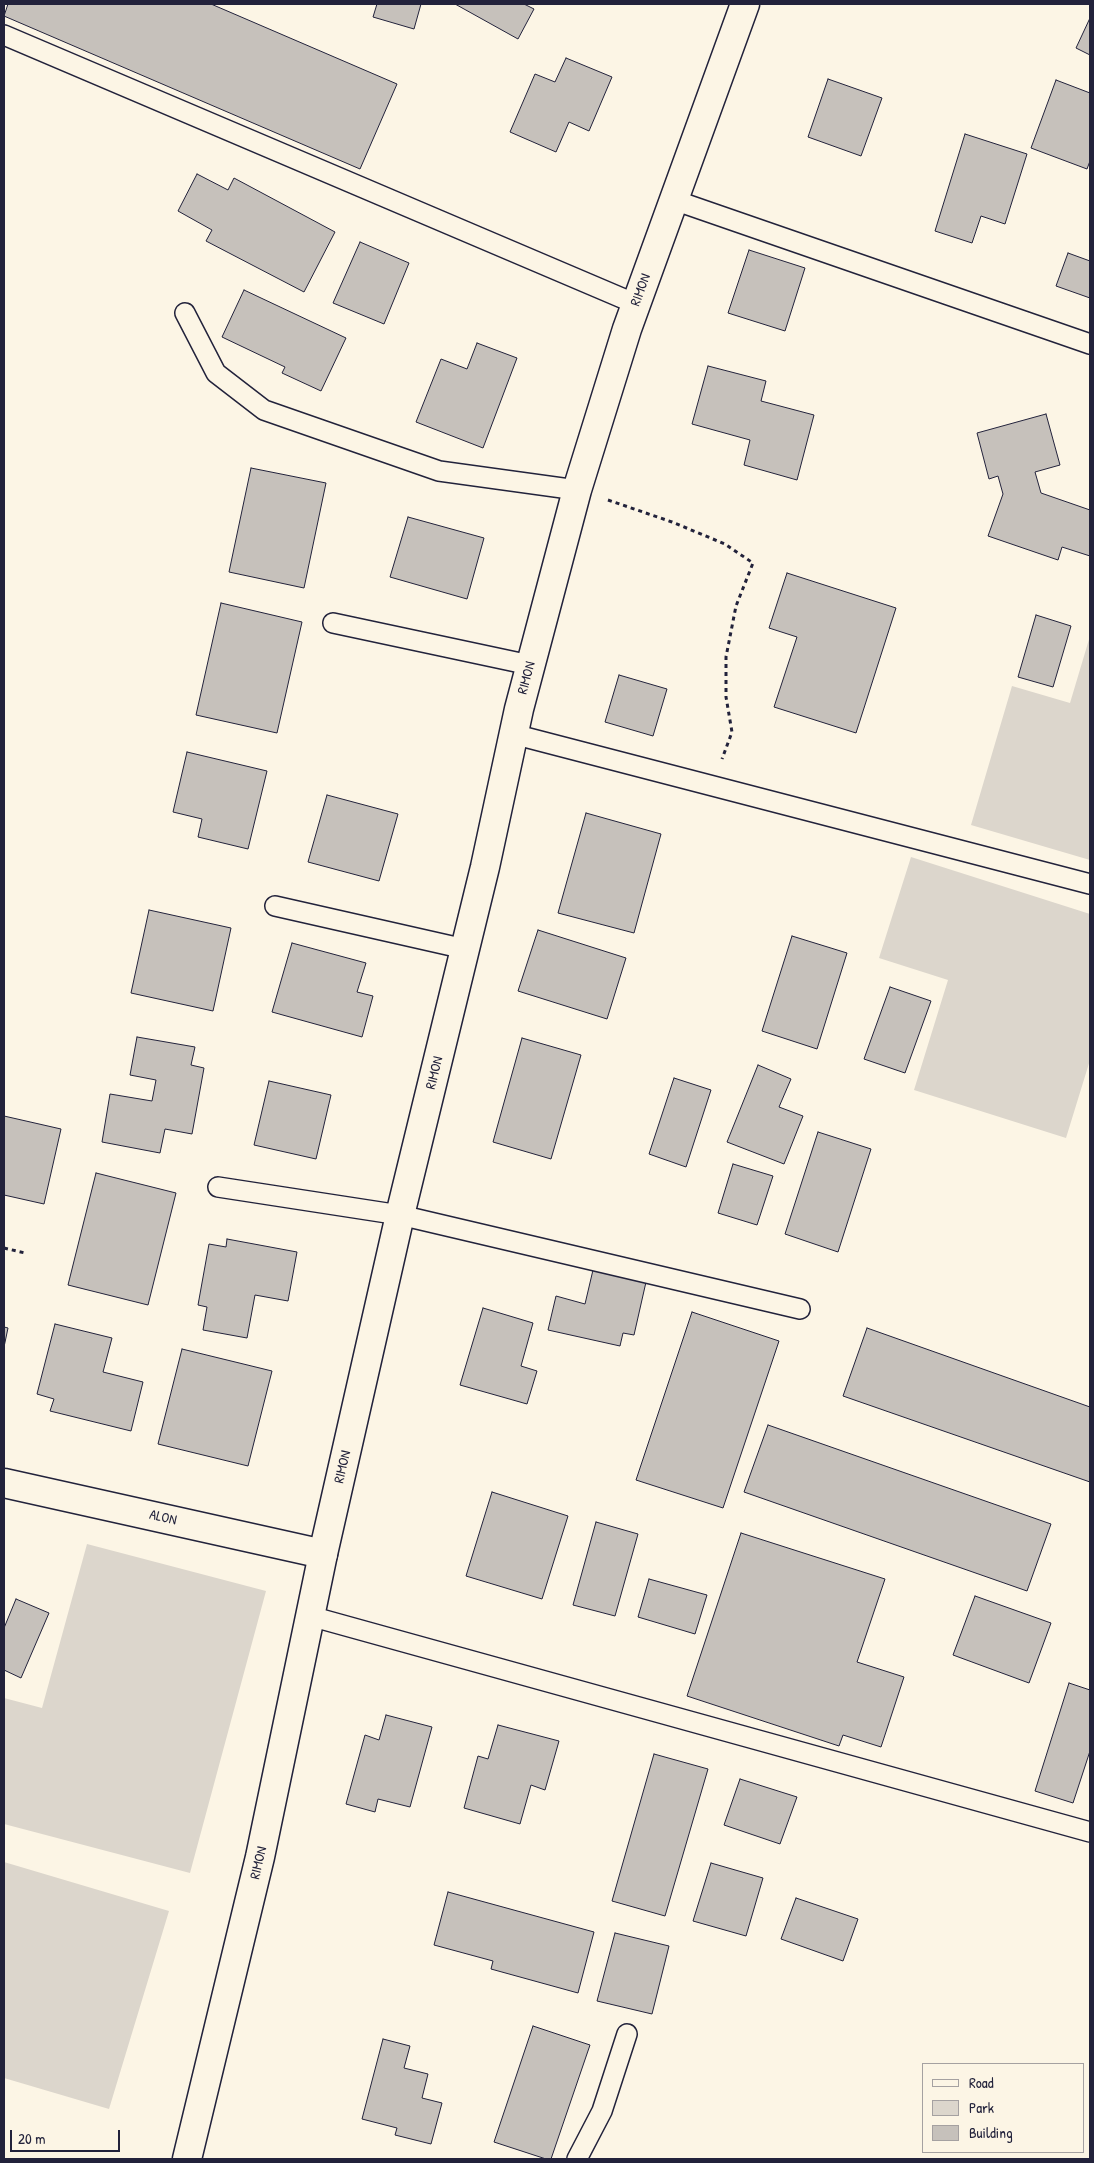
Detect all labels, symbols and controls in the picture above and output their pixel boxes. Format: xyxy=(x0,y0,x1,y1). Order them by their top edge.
street label: RIMON xyxy=(627,272,655,308)
street label: RIMON xyxy=(515,660,539,696)
street label: RIMON xyxy=(423,1055,447,1091)
street label: RIMON xyxy=(331,1449,355,1485)
street label: ALON xyxy=(148,1507,178,1529)
street label: RIMON xyxy=(247,1845,271,1881)
legend xyxy=(922,2063,1084,2153)
text: Road xyxy=(969,2072,994,2093)
text: Park xyxy=(969,2097,994,2118)
scale bar xyxy=(12,2120,122,2152)
text: Building xyxy=(969,2122,1013,2143)
text: 20 m xyxy=(18,2128,45,2149)

